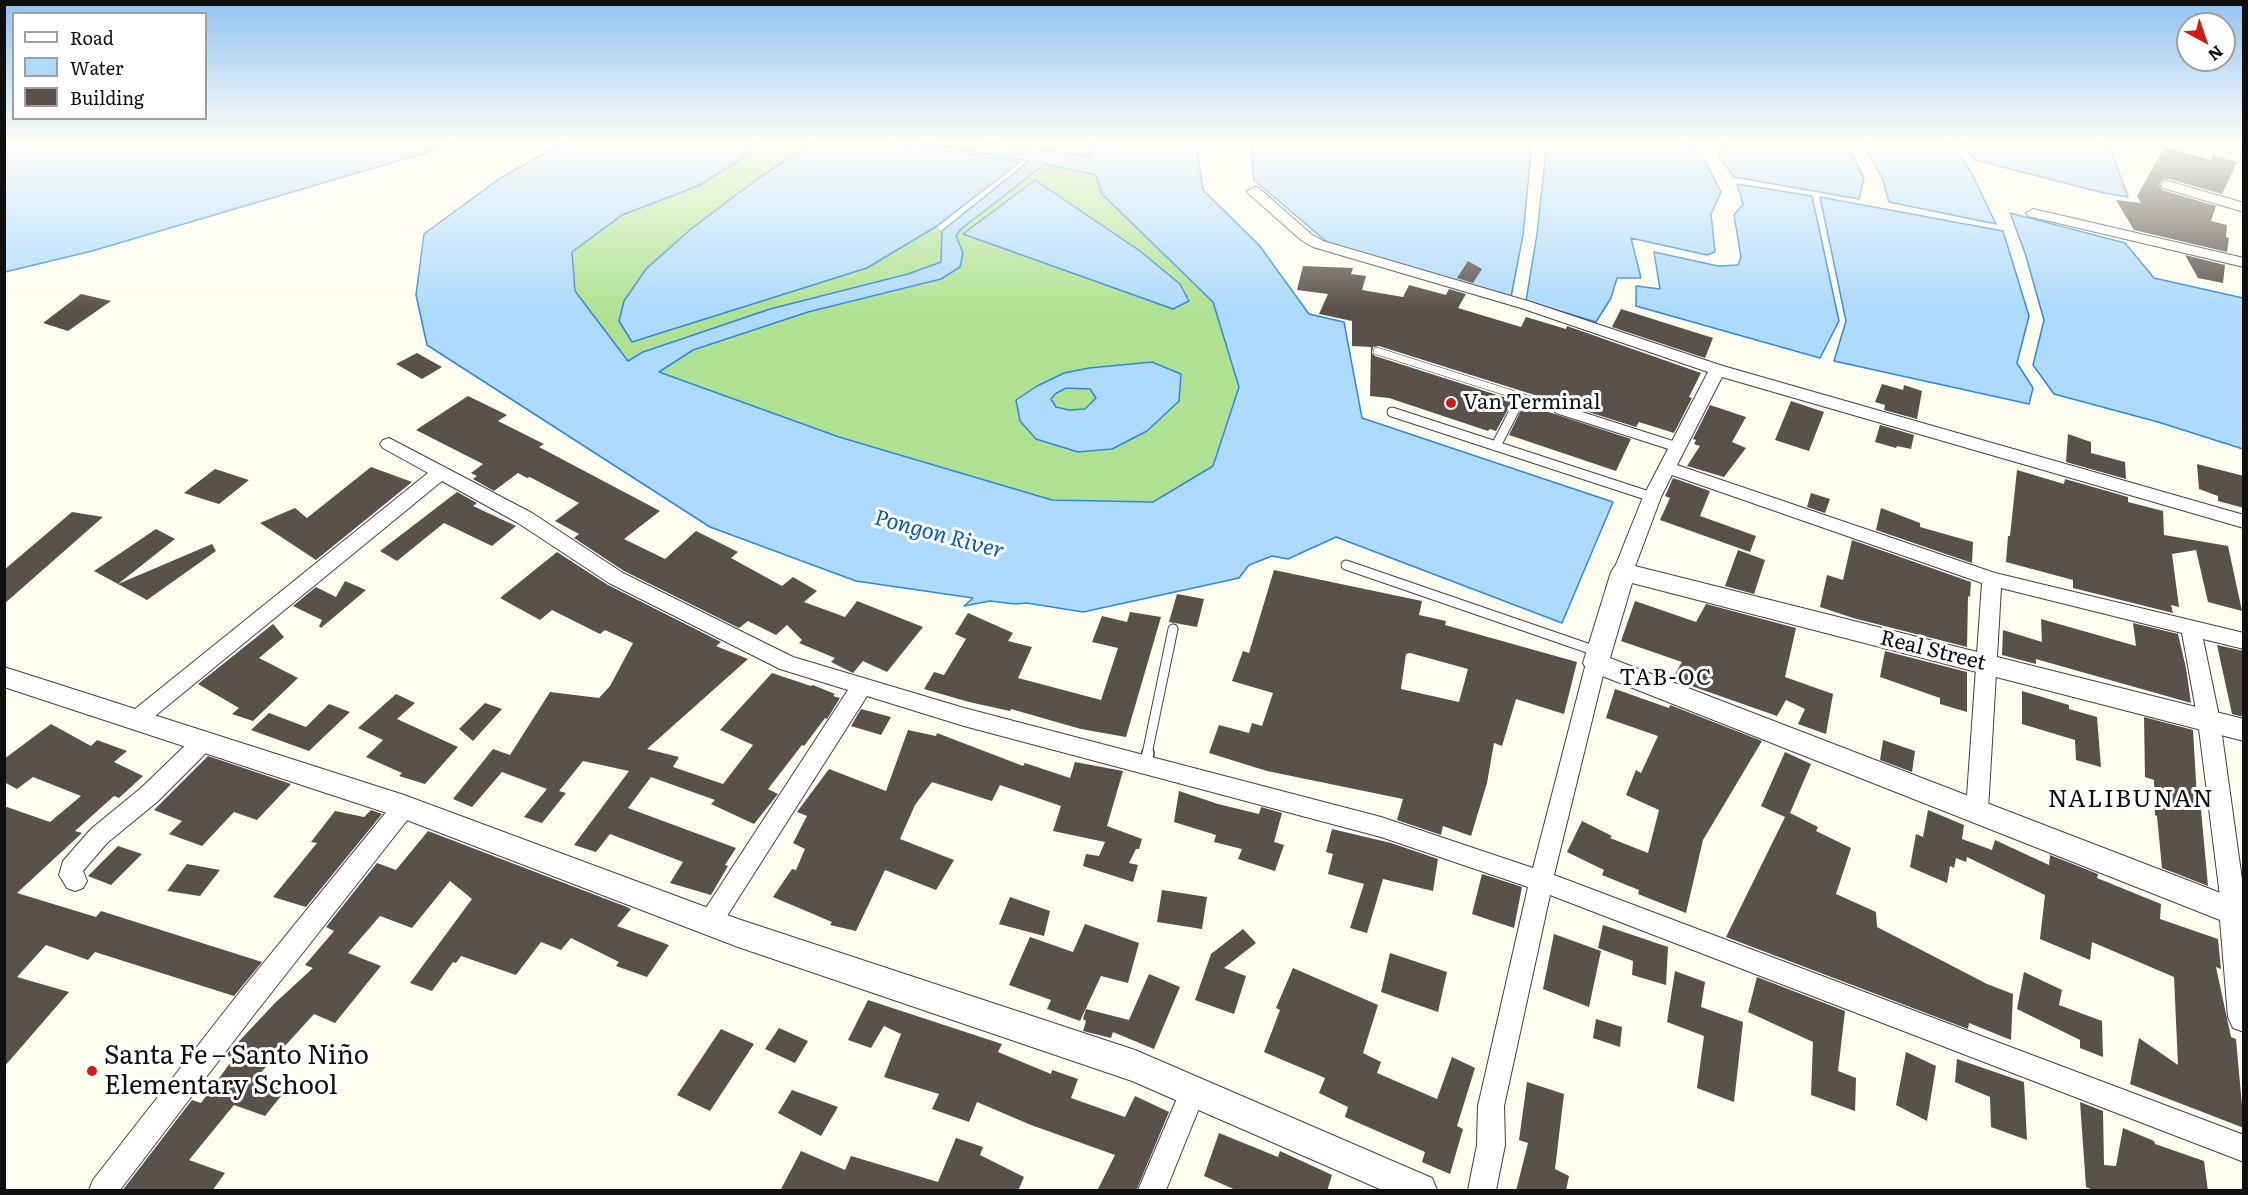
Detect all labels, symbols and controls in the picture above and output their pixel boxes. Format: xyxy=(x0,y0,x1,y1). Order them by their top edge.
legend xyxy=(12,12,207,120)
north arrow xyxy=(2176,12,2236,72)
text: Road xyxy=(70,24,114,51)
text: N xyxy=(2203,41,2229,68)
text: Water xyxy=(70,54,123,81)
text: Building xyxy=(70,84,144,111)
place label: Van Terminal xyxy=(1463,390,1601,416)
marker: Van Terminal xyxy=(1444,396,1458,410)
water label: Pongon River xyxy=(871,505,1007,565)
street label: Real Street xyxy=(1877,626,1989,676)
district label: TAB-OC xyxy=(1619,666,1713,692)
district label: NALIBUNAN xyxy=(2048,786,2214,814)
place label: Santa Fe – Santo Niño Elementary School xyxy=(104,1040,369,1102)
marker: Santa Fe – Santo Niño Elementary School xyxy=(85,1064,99,1078)

